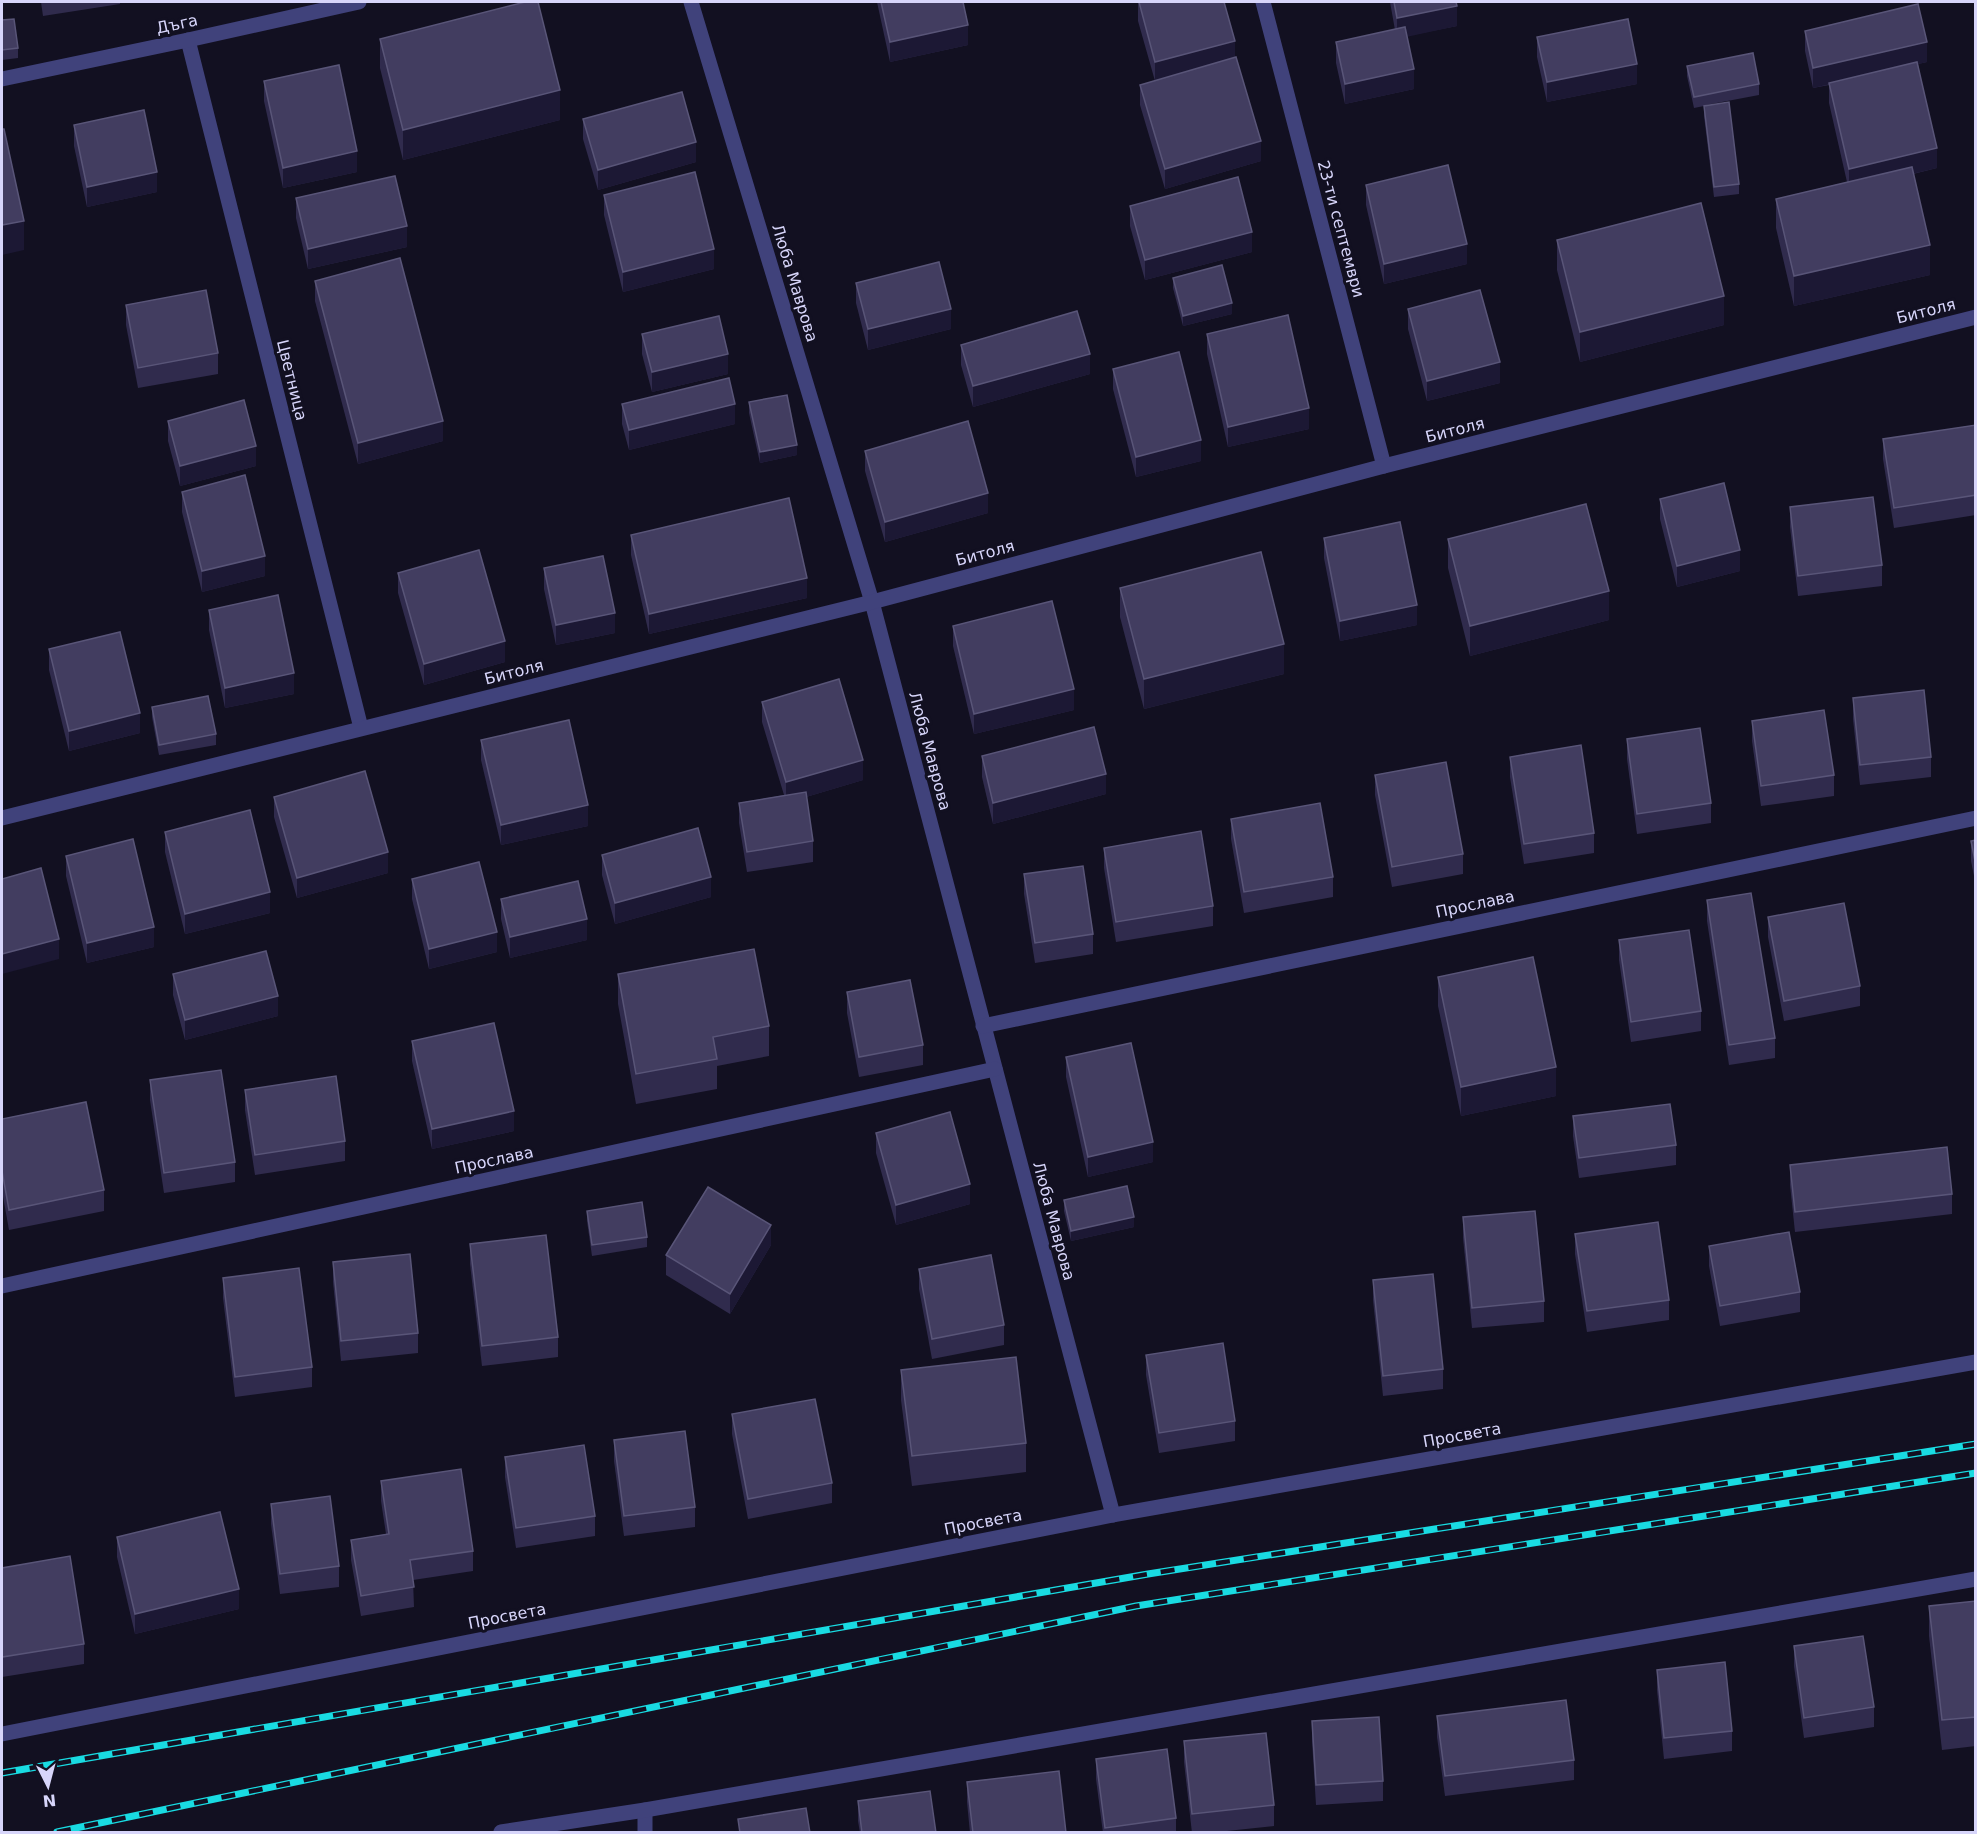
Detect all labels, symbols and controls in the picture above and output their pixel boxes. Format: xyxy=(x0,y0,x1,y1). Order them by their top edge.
street label: Дъга xyxy=(154,10,200,38)
street label: 23-ти септември xyxy=(1314,158,1368,300)
street label: Люба Маврова xyxy=(768,222,822,344)
street label: Битоля xyxy=(1894,294,1958,328)
street label: Цветница xyxy=(273,338,311,422)
street label: Битоля xyxy=(1423,413,1487,447)
street label: Битоля xyxy=(953,536,1017,570)
street label: Битоля xyxy=(482,655,546,689)
street label: Люба Маврова xyxy=(905,689,955,813)
street label: Прослава xyxy=(1434,886,1516,922)
street label: Прослава xyxy=(453,1142,535,1178)
street label: Люба Маврова xyxy=(1029,1159,1079,1283)
street label: Просвета xyxy=(1421,1419,1503,1451)
street label: Просвета xyxy=(942,1505,1024,1539)
street label: Просвета xyxy=(466,1599,548,1633)
north arrow xyxy=(18,1756,78,1816)
text: N xyxy=(42,1790,57,1811)

